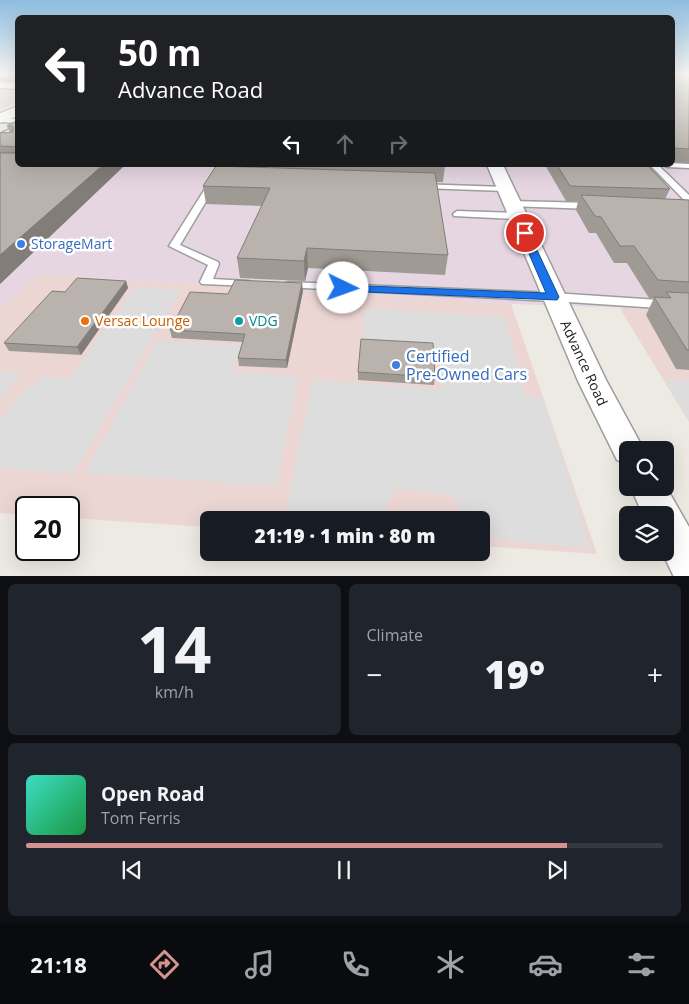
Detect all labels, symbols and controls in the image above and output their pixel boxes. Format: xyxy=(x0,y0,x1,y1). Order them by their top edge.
text: 50 m xyxy=(118,29,201,76)
icon: left xyxy=(35,35,100,100)
text: Advance Road xyxy=(118,74,263,104)
icon: left xyxy=(278,130,306,158)
icon: ahead xyxy=(331,130,359,158)
icon: right xyxy=(384,130,412,158)
pin xyxy=(504,212,546,254)
icon: arrive xyxy=(511,219,539,247)
place label: StorageMart xyxy=(31,234,112,253)
marker: StorageMart xyxy=(15,238,27,250)
position arrow xyxy=(316,261,368,313)
place label: Versac Lounge xyxy=(95,311,190,330)
place label: VDG xyxy=(249,311,278,330)
marker: Versac Lounge xyxy=(79,315,91,327)
marker: VDG xyxy=(233,315,245,327)
street label: Advance Road xyxy=(556,317,613,409)
place label: Certified Pre-Owned Cars xyxy=(406,345,527,385)
marker: Certified Pre-Owned Cars xyxy=(390,359,402,371)
map controls xyxy=(619,441,674,561)
button: search xyxy=(619,441,674,496)
speed limit sign: 20 xyxy=(15,496,80,561)
button: layers xyxy=(619,506,674,561)
text: 21:19 · 1 min · 80 m xyxy=(255,523,435,549)
text: 14 xyxy=(137,604,211,692)
text: Climate xyxy=(367,624,423,646)
text: 19° xyxy=(484,648,545,700)
text: − xyxy=(367,655,383,693)
text: + xyxy=(647,655,663,693)
text: km/h xyxy=(155,681,194,703)
text: Open Road xyxy=(101,781,205,807)
text: Tom Ferris xyxy=(101,807,180,829)
icon: previous xyxy=(118,856,146,884)
icon: pause xyxy=(330,856,358,884)
icon: next xyxy=(543,856,571,884)
icon: directions xyxy=(147,947,182,982)
icon: music xyxy=(242,947,277,982)
icon: phone xyxy=(338,947,373,982)
icon: climate xyxy=(433,947,468,982)
icon: car xyxy=(528,947,563,982)
icon: filters xyxy=(624,947,659,982)
text: 21:18 xyxy=(30,949,87,979)

